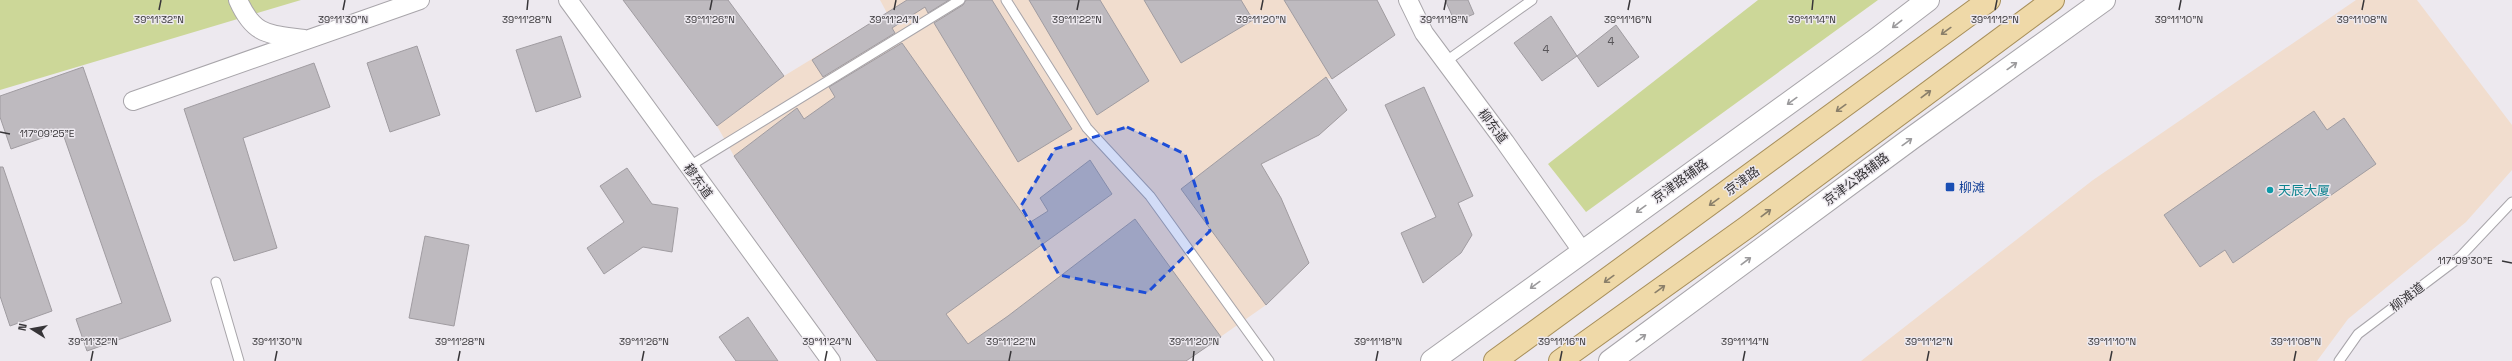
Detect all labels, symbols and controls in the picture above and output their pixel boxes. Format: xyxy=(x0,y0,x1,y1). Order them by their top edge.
text: 39°11'32"N xyxy=(134,13,184,26)
text: 39°11'30"N xyxy=(318,13,368,26)
text: 39°11'28"N xyxy=(502,13,552,26)
text: 39°11'26"N xyxy=(685,13,735,26)
text: 39°11'24"N xyxy=(869,13,919,26)
text: 39°11'22"N xyxy=(1052,13,1102,26)
text: 39°11'20"N xyxy=(1236,13,1286,26)
text: 39°11'18"N xyxy=(1420,13,1468,26)
text: 39°11'16"N xyxy=(1604,13,1652,26)
text: 39°11'14"N xyxy=(1788,13,1836,26)
text: 39°11'12"N xyxy=(1971,13,2019,26)
text: 39°11'10"N xyxy=(2155,13,2203,26)
text: 39°11'08"N xyxy=(2337,13,2387,26)
one-way arrow xyxy=(1891,20,1902,28)
one-way arrow xyxy=(1941,27,1952,36)
house number: 4 xyxy=(1608,34,1615,48)
house number: 4 xyxy=(1543,42,1550,56)
one-way arrow xyxy=(2007,62,2018,70)
one-way arrow xyxy=(1920,90,1931,98)
one-way arrow xyxy=(1787,97,1798,105)
one-way arrow xyxy=(1836,104,1847,112)
street label: 柳东道 xyxy=(1474,105,1512,147)
text: 117°09'25"E xyxy=(20,127,75,140)
one-way arrow xyxy=(1901,138,1912,146)
street label: 京津公路辅路 xyxy=(1820,149,1892,209)
street label: 京津路辅路 xyxy=(1649,155,1711,207)
street label: 穆东道 xyxy=(680,160,716,202)
street label: 京津路 xyxy=(1721,163,1763,199)
place label: 柳滩 xyxy=(1959,179,1985,196)
marker: 柳滩 xyxy=(1944,181,1956,193)
place label: 天辰大厦 xyxy=(2278,182,2330,199)
marker: 天辰大厦 xyxy=(2265,185,2275,195)
one-way arrow xyxy=(1709,198,1720,206)
one-way arrow xyxy=(1635,205,1646,213)
one-way arrow xyxy=(1760,209,1771,218)
text: 117°09'30"E xyxy=(2437,254,2493,267)
one-way arrow xyxy=(1740,257,1751,265)
one-way arrow xyxy=(1604,275,1615,283)
street label: 柳滩道 xyxy=(2386,278,2428,316)
one-way arrow xyxy=(1530,281,1541,289)
one-way arrow xyxy=(1654,285,1665,294)
north arrow xyxy=(12,309,52,349)
text: N xyxy=(15,322,30,332)
one-way arrow xyxy=(1636,334,1647,342)
text: 39°11'32"N xyxy=(68,335,118,348)
text: 39°11'30"N xyxy=(252,335,302,348)
text: 39°11'28"N xyxy=(435,335,485,348)
text: 39°11'26"N xyxy=(619,335,669,348)
text: 39°11'24"N xyxy=(802,335,852,348)
text: 39°11'22"N xyxy=(986,335,1036,348)
text: 39°11'20"N xyxy=(1169,335,1219,348)
text: 39°11'18"N xyxy=(1354,335,1402,348)
text: 39°11'16"N xyxy=(1538,335,1586,348)
text: 39°11'14"N xyxy=(1721,335,1769,348)
text: 39°11'12"N xyxy=(1905,335,1953,348)
text: 39°11'10"N xyxy=(2088,335,2136,348)
text: 39°11'08"N xyxy=(2271,335,2321,348)

